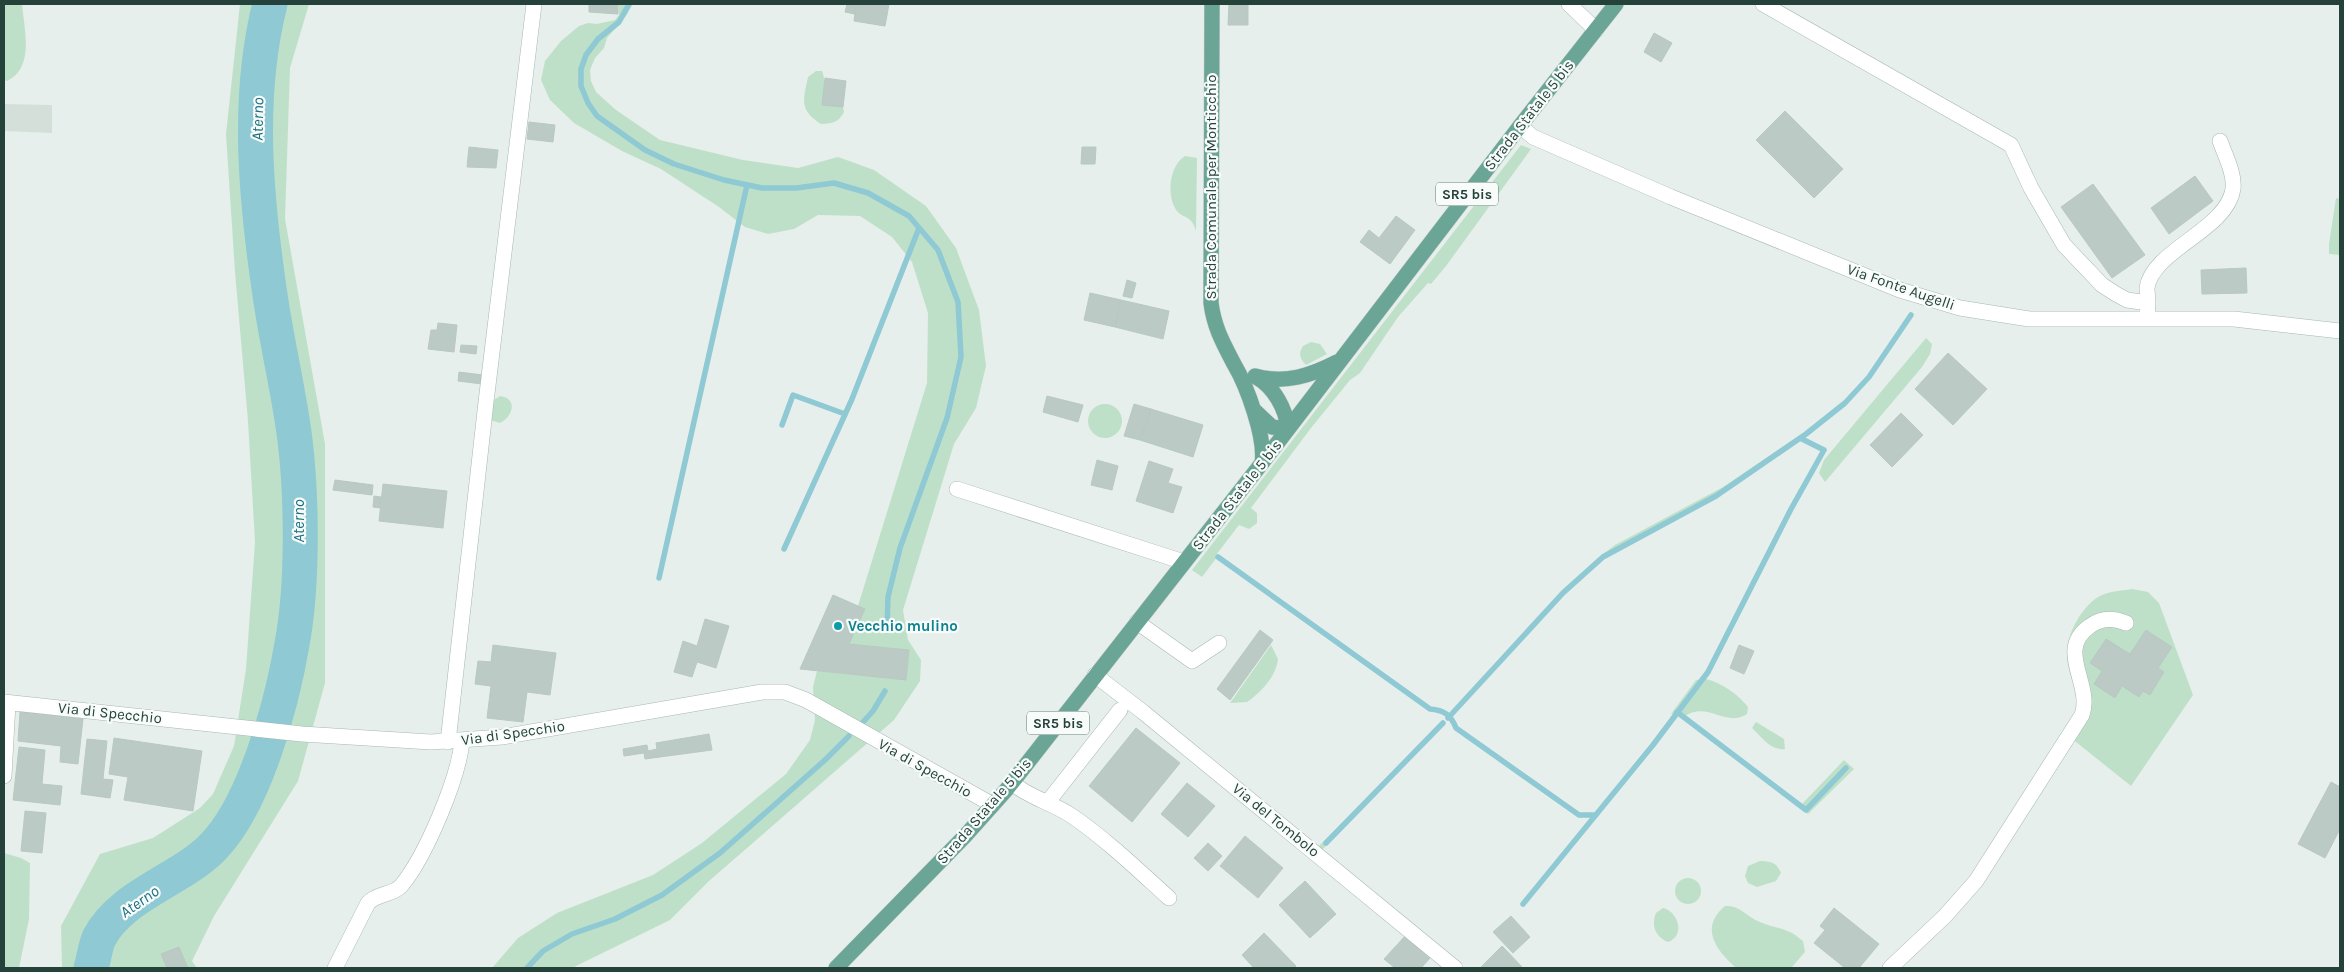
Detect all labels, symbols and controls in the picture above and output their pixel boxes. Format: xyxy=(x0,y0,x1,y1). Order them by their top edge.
street label: Strada Statale 5 bis xyxy=(1480,56,1578,174)
street label: Strada Comunale per Monticchio xyxy=(1202,74,1220,300)
water label: Aterno xyxy=(248,97,267,141)
road number: SR5 bis xyxy=(1436,182,1498,205)
street label: Via Fonte Augelli xyxy=(1845,260,1957,314)
street label: Strada Statale 5 bis xyxy=(1188,436,1286,554)
water label: Aterno xyxy=(289,499,308,543)
place label: Vecchio mulino xyxy=(848,617,958,635)
marker: Vecchio mulino xyxy=(832,620,844,632)
street label: Via di Specchio xyxy=(57,699,163,727)
road number: SR5 bis xyxy=(1027,711,1089,734)
street label: Via di Specchio xyxy=(460,717,566,749)
street label: Via di Specchio xyxy=(875,735,975,801)
street label: Strada Statale 5 bis xyxy=(933,754,1035,868)
street label: Via del Tombolo xyxy=(1229,779,1323,861)
water label: Aterno xyxy=(116,881,163,922)

